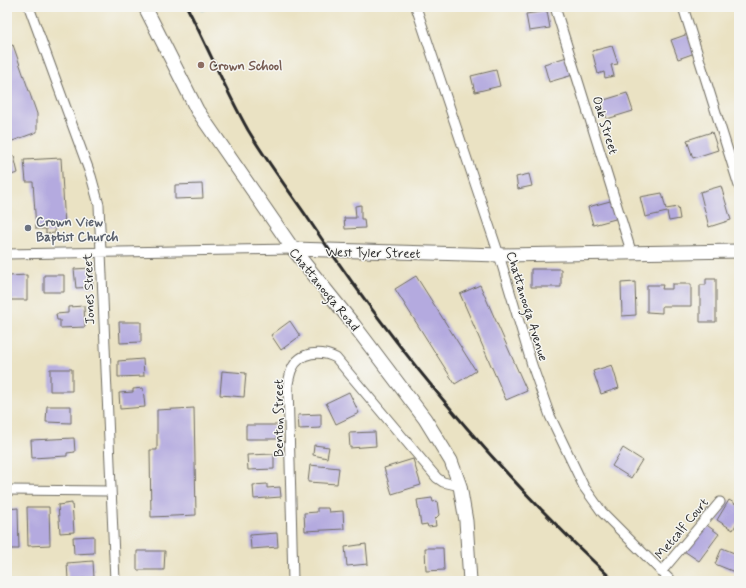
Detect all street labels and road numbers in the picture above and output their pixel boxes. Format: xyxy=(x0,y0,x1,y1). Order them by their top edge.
street label: Oak Street xyxy=(588,94,622,157)
street label: West Tyler Street xyxy=(325,244,421,263)
street label: Chattanooga Road xyxy=(283,245,363,337)
street label: Chattanooga Avenue xyxy=(500,249,551,364)
street label: Jones Street xyxy=(80,253,99,325)
street label: Benton Street xyxy=(271,379,288,457)
street label: Metcalf Court xyxy=(652,495,713,563)

